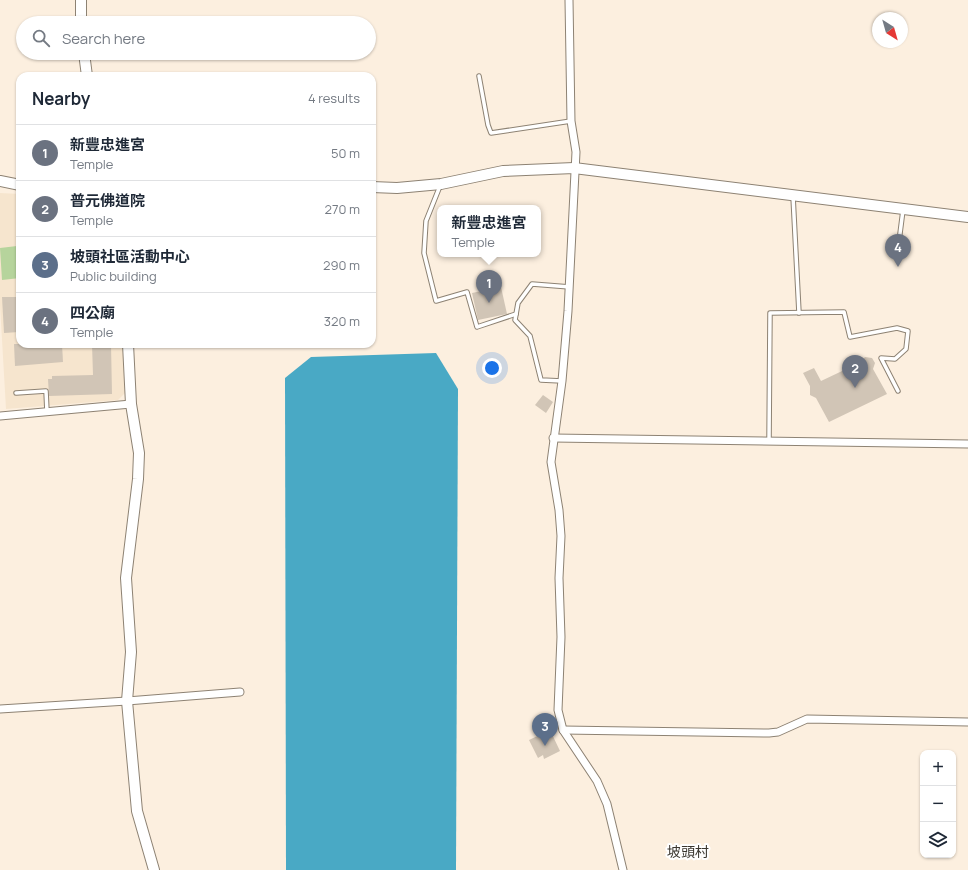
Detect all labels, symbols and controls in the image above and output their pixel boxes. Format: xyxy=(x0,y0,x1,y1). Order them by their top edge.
north arrow xyxy=(872,12,908,48)
search box xyxy=(16,16,376,60)
icon: search xyxy=(30,27,52,49)
text: Search here xyxy=(62,28,145,49)
text: Nearby xyxy=(32,87,90,110)
text: 4 results xyxy=(308,89,360,107)
text: 新豐忠進宮 xyxy=(70,134,145,155)
text: 1 xyxy=(42,144,48,162)
text: 50 m xyxy=(331,144,360,162)
text: Temple xyxy=(70,155,113,173)
text: 普元佛道院 xyxy=(70,190,145,211)
text: 2 xyxy=(41,200,49,218)
text: 270 m xyxy=(325,200,360,218)
popup xyxy=(437,205,541,257)
text: Temple xyxy=(70,211,113,229)
text: 新豐忠進宮 xyxy=(451,212,527,233)
text: Temple xyxy=(451,233,495,251)
pin: 4 xyxy=(885,234,911,267)
text: 坡頭社區活動中心 xyxy=(70,246,190,267)
text: 3 xyxy=(41,256,49,274)
text: 290 m xyxy=(323,256,360,274)
text: Public building xyxy=(70,267,157,285)
pin: 1 xyxy=(476,270,502,303)
text: 四公廟 xyxy=(70,302,115,323)
text: 4 xyxy=(41,312,49,330)
text: 320 m xyxy=(324,312,360,330)
text: Temple xyxy=(70,323,113,341)
pin: 2 xyxy=(842,355,868,388)
your location xyxy=(482,358,502,378)
pin: 3 xyxy=(532,713,558,746)
map controls xyxy=(920,750,956,858)
button: + xyxy=(920,750,956,786)
button: − xyxy=(920,786,956,822)
button: layers xyxy=(920,822,956,858)
district label: 坡頭村 xyxy=(667,842,709,861)

